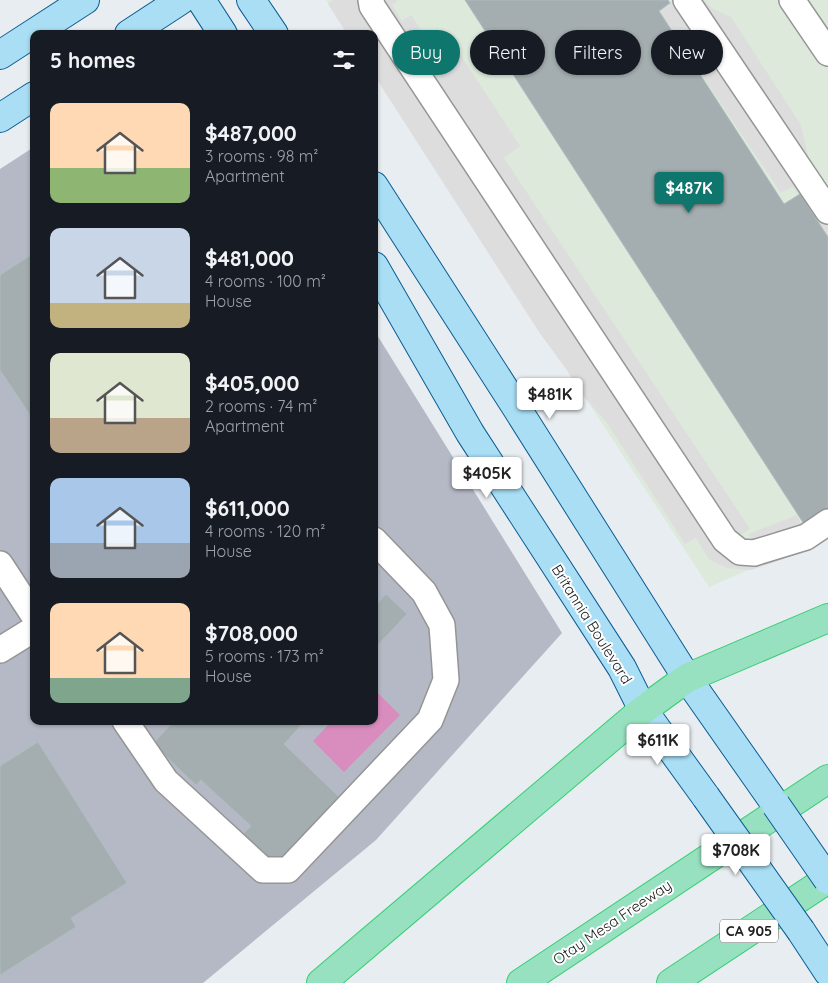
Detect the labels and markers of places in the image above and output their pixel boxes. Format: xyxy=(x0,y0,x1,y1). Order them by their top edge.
pin: $487K xyxy=(654,172,724,214)
pin: $481K xyxy=(515,378,585,420)
pin: $405K xyxy=(452,456,522,499)
pin: $611K xyxy=(623,724,693,766)
pin: $708K xyxy=(701,834,771,876)

